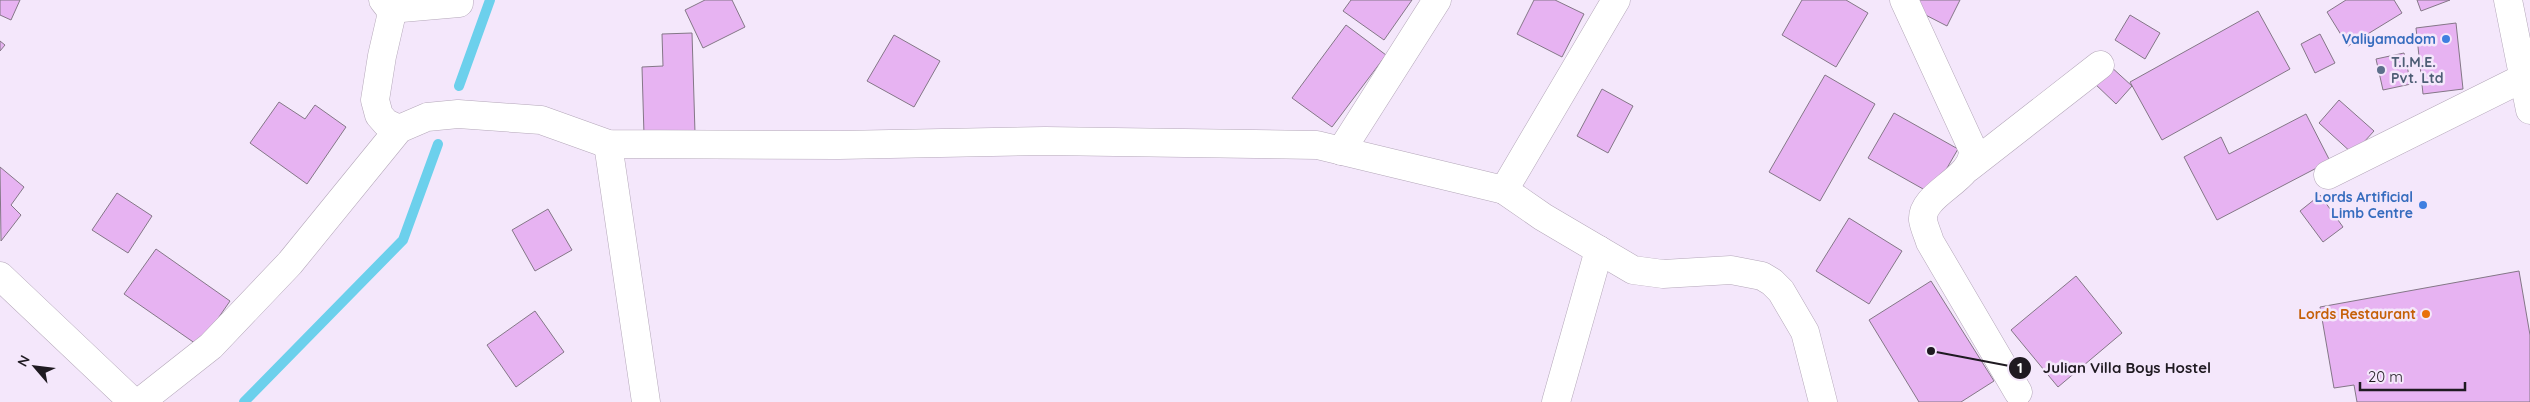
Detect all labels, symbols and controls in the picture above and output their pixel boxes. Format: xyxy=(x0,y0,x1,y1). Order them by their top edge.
place label: Valiyamadom xyxy=(2342,30,2436,48)
marker: Valiyamadom xyxy=(2440,33,2452,45)
place label: T.I.M.E. Pvt. Ltd xyxy=(2391,53,2444,87)
marker: T.I.M.E. Pvt. Ltd xyxy=(2375,64,2387,76)
place label: Lords Artificial Limb Centre xyxy=(2315,188,2413,222)
marker: Lords Artificial Limb Centre xyxy=(2417,199,2429,211)
place label: Lords Restaurant xyxy=(2298,305,2416,323)
marker: Lords Restaurant xyxy=(2420,308,2432,320)
north arrow xyxy=(10,342,60,392)
text: N xyxy=(13,352,34,370)
callout: Julian Villa Boys Hostel xyxy=(2007,353,2221,383)
text: 1 xyxy=(2017,358,2023,377)
text: Julian Villa Boys Hostel xyxy=(2043,358,2211,377)
scale bar xyxy=(2360,360,2465,392)
text: 20 m xyxy=(2368,367,2403,386)

